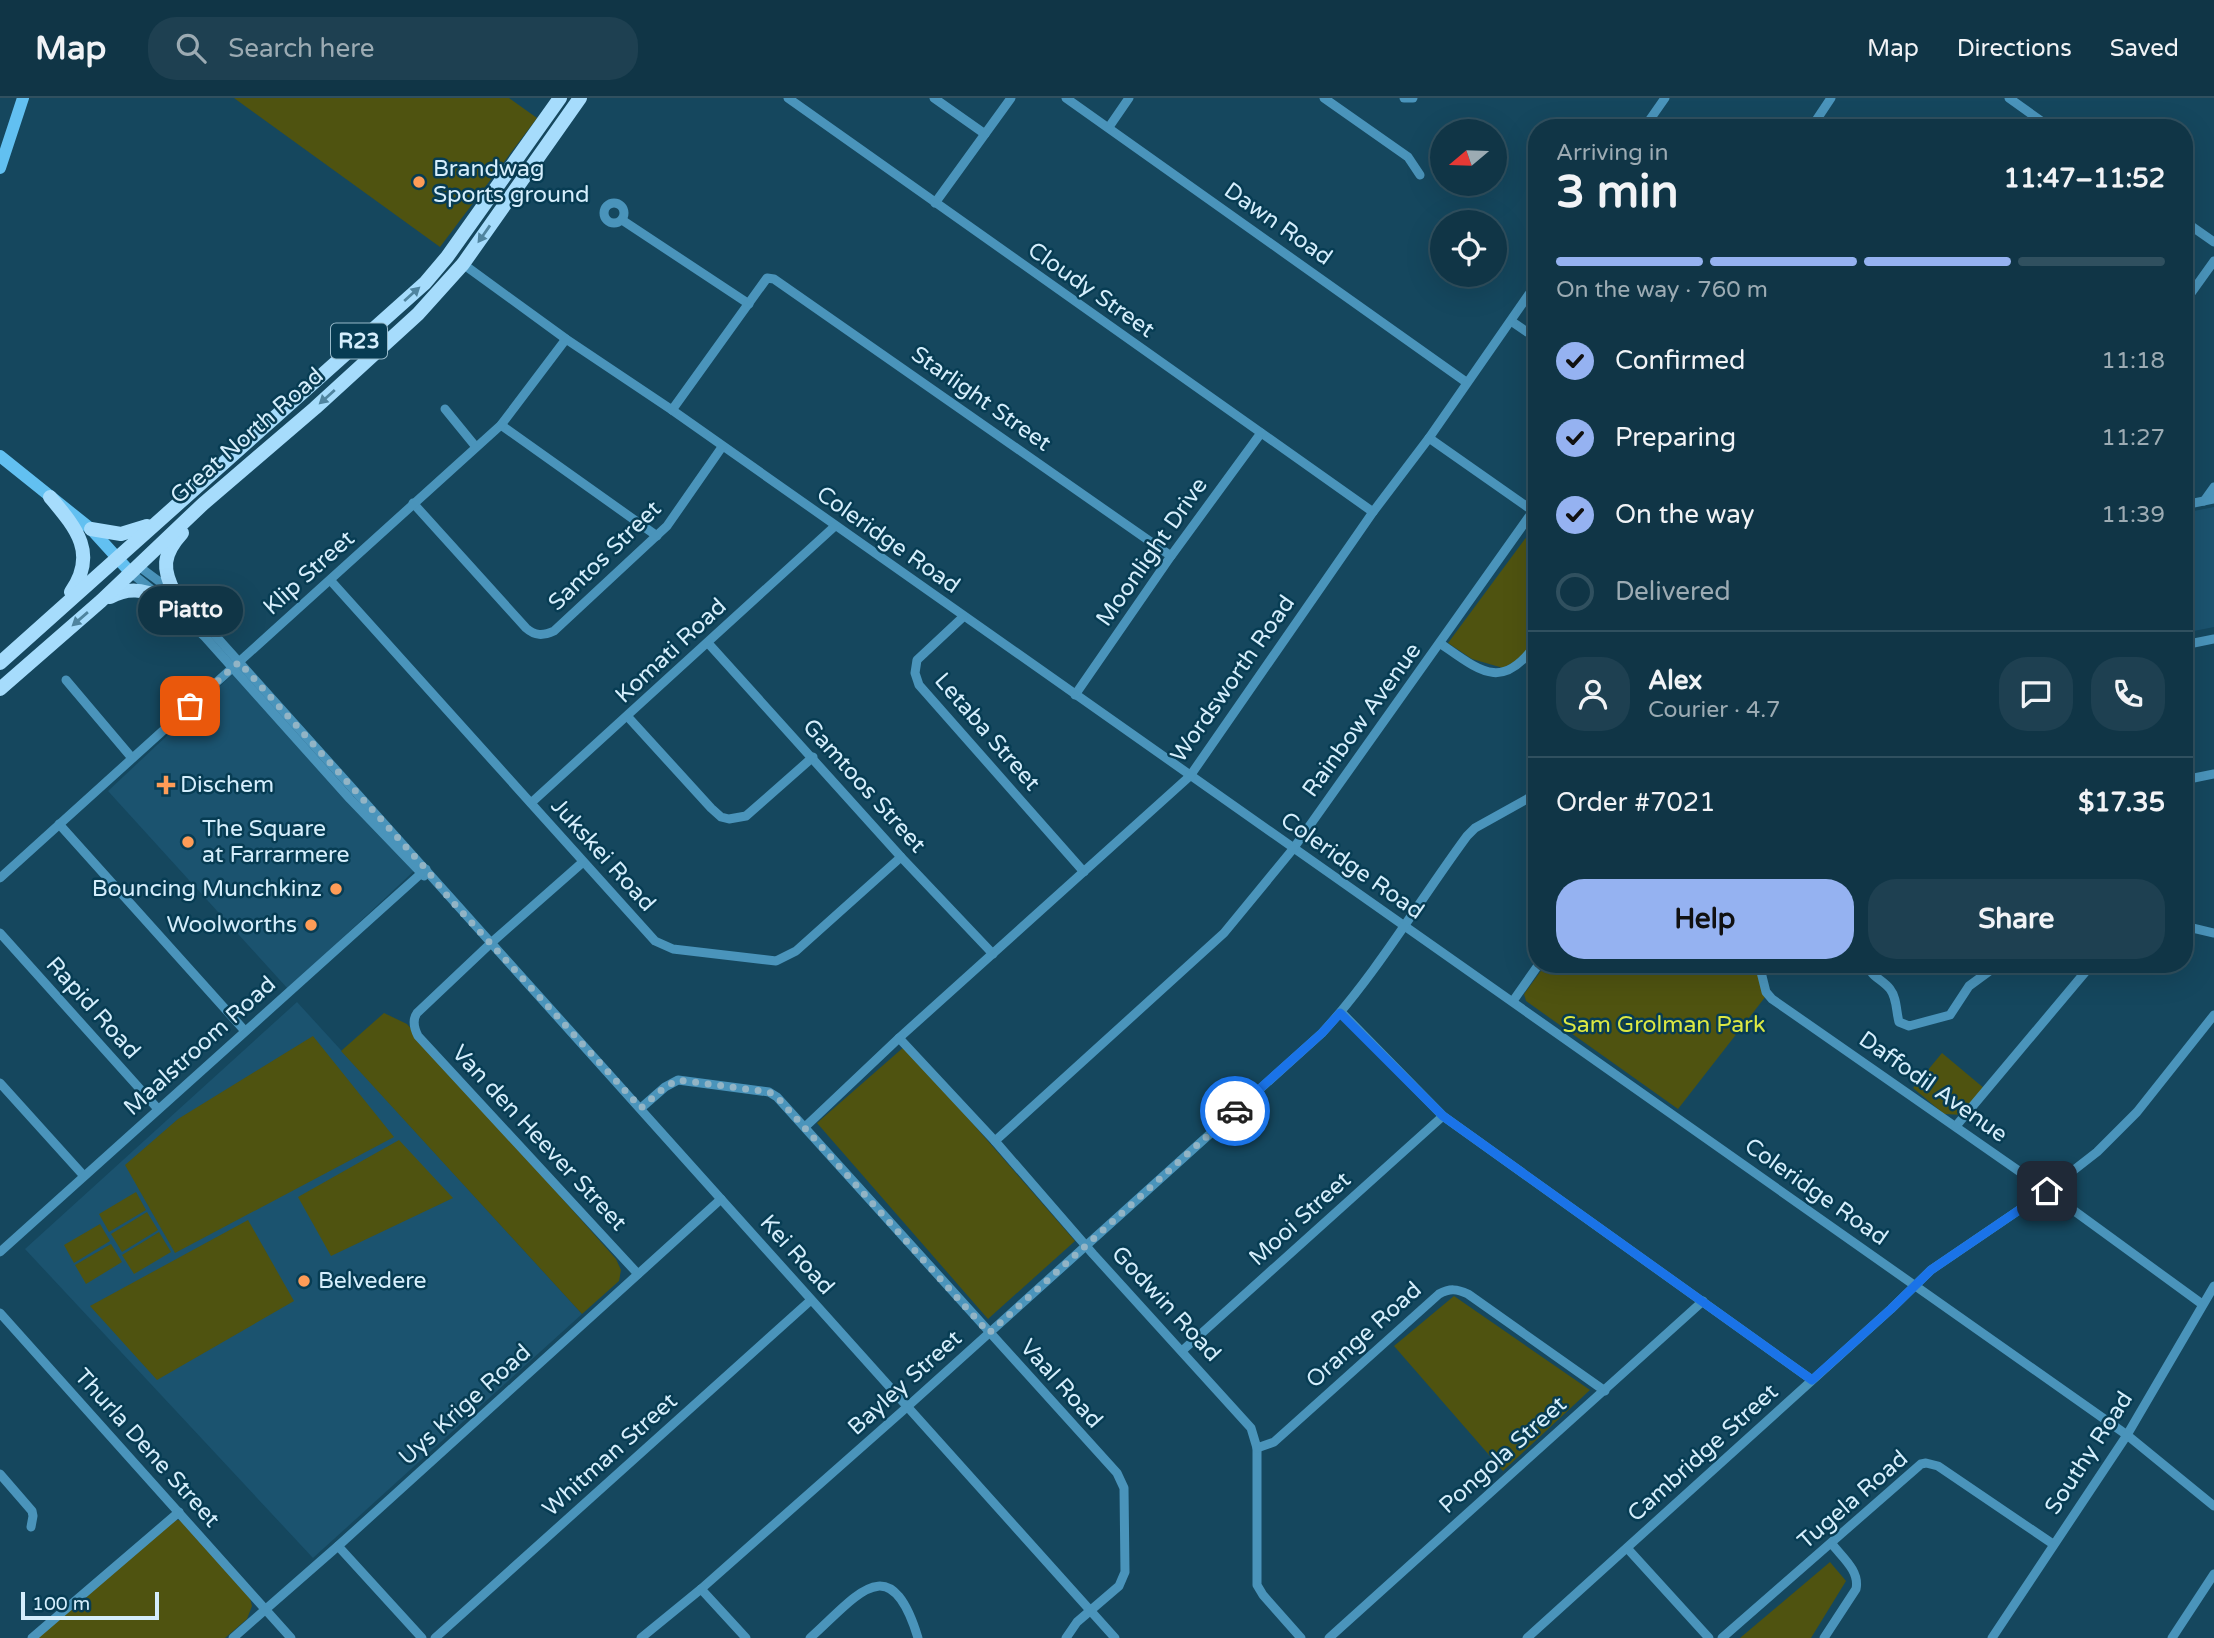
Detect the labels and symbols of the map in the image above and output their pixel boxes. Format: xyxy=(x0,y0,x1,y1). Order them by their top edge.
north arrow xyxy=(1430,119,1507,196)
place label: Brandwag Sports ground xyxy=(433,155,590,209)
marker: Brandwag Sports ground xyxy=(411,174,427,190)
street label: Dawn Road xyxy=(1218,176,1338,272)
one-way arrow xyxy=(477,225,491,243)
street label: Cloudy Street xyxy=(1022,236,1160,344)
one-way arrow xyxy=(403,287,420,303)
road number: R23 xyxy=(331,324,387,358)
street label: Starlight Street xyxy=(906,340,1057,458)
street label: Great North Road xyxy=(165,362,329,510)
one-way arrow xyxy=(318,389,336,405)
street label: Moonlight Drive xyxy=(1090,472,1214,632)
street label: Coleridge Road xyxy=(811,480,965,600)
street label: Santos Street xyxy=(543,495,667,617)
street label: Klip Street xyxy=(258,525,361,621)
callout: Piatto xyxy=(138,587,242,636)
street label: Wordsworth Road xyxy=(1165,590,1301,768)
street label: Komati Road xyxy=(610,593,732,709)
one-way arrow xyxy=(72,611,89,626)
street label: Rainbow Avenue xyxy=(1297,637,1427,803)
street label: Letaba Street xyxy=(928,667,1046,797)
pin xyxy=(160,676,220,736)
street label: Gamtoos Street xyxy=(797,713,932,859)
place label: Dischem xyxy=(180,771,274,799)
marker: Dischem xyxy=(158,777,174,793)
street label: Jukskei Road xyxy=(545,792,661,918)
street label: Coleridge Road xyxy=(1275,806,1429,926)
place label: The Square at Farrarmere xyxy=(202,815,350,869)
marker: The Square at Farrarmere xyxy=(180,834,196,850)
place label: Bouncing Munchkinz xyxy=(92,875,322,903)
marker: Bouncing Munchkinz xyxy=(328,881,344,897)
place label: Woolworths xyxy=(166,911,297,939)
marker: Woolworths xyxy=(303,917,319,933)
street label: Rapid Road xyxy=(40,951,146,1065)
street label: Maalstroom Road xyxy=(118,970,282,1122)
park label: Sam Grolman Park xyxy=(1563,1011,1765,1039)
street label: Daffodil Avenue xyxy=(1853,1025,2013,1149)
street label: Van den Heever Street xyxy=(446,1039,632,1237)
courier xyxy=(1200,1076,1270,1146)
street label: Coleridge Road xyxy=(1739,1132,1893,1252)
pin xyxy=(2017,1161,2077,1221)
street label: Mooi Street xyxy=(1243,1166,1357,1272)
street label: Kei Road xyxy=(754,1209,840,1301)
street label: Godwin Road xyxy=(1105,1240,1227,1368)
place label: Belvedere xyxy=(318,1267,427,1295)
marker: Belvedere xyxy=(296,1273,312,1289)
street label: Orange Road xyxy=(1301,1276,1427,1394)
street label: Bayley Street xyxy=(842,1324,968,1441)
street label: Vaal Road xyxy=(1014,1334,1108,1434)
street label: Uys Krige Road xyxy=(393,1338,537,1472)
street label: Thurla Dene Street xyxy=(68,1363,226,1533)
street label: Cambridge Street xyxy=(1622,1378,1784,1528)
street label: Southy Road xyxy=(2039,1386,2139,1520)
street label: Whitman Street xyxy=(537,1387,683,1523)
street label: Pongola Street xyxy=(1433,1390,1573,1520)
street label: Tugela Road xyxy=(1792,1445,1914,1555)
scale bar xyxy=(21,1589,159,1621)

